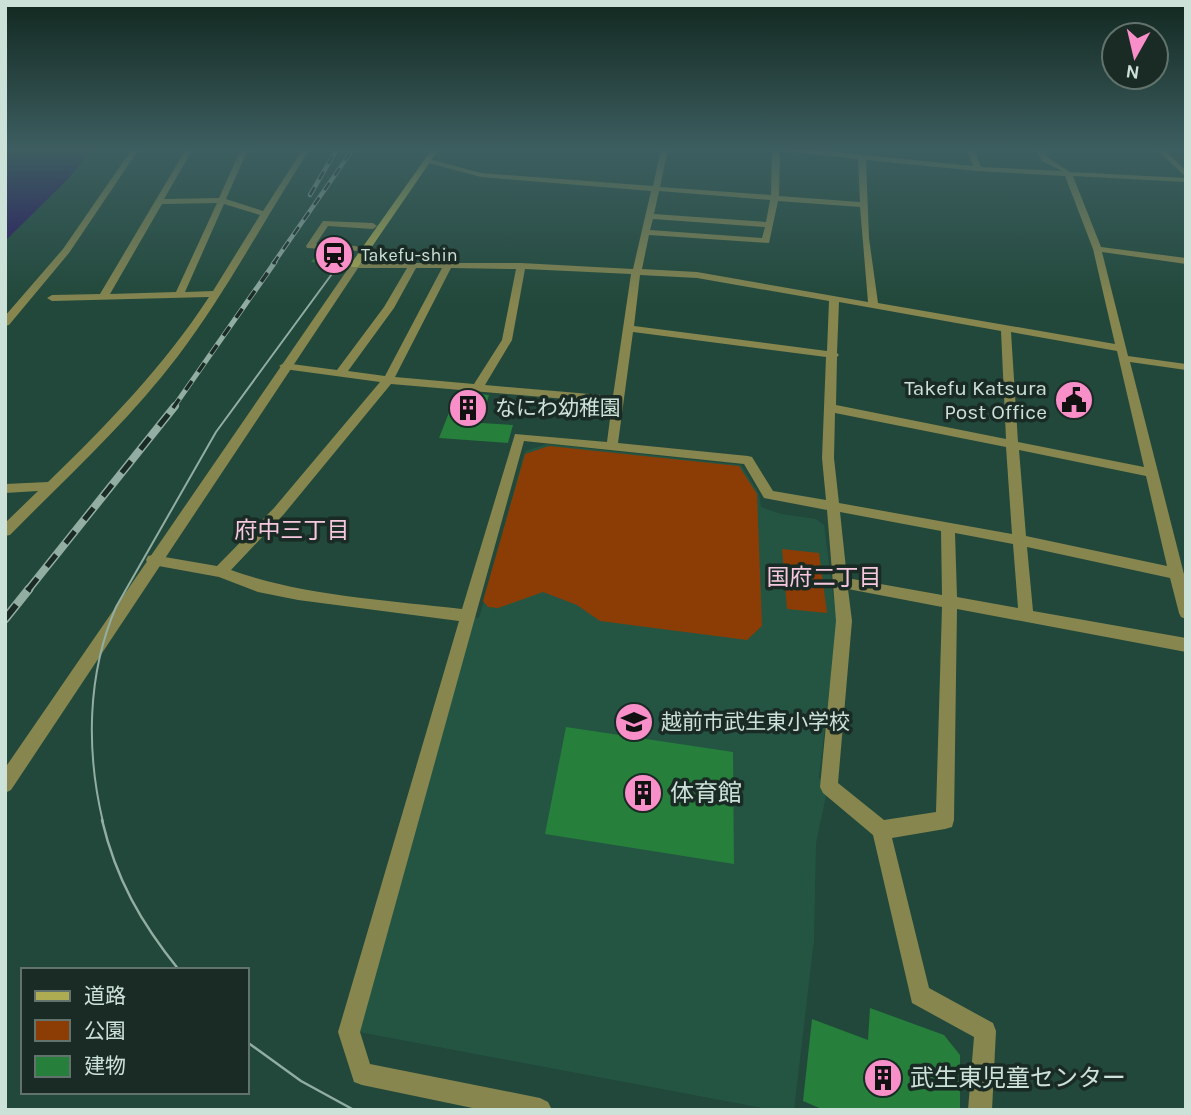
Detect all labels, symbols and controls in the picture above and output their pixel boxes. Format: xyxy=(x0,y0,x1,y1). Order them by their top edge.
north arrow xyxy=(1100,21,1170,91)
text: N xyxy=(1124,60,1141,84)
station icon: Takefu-shin xyxy=(313,234,355,276)
place label: Takefu-shin xyxy=(361,244,458,266)
place label: Takefu Katsura Post Office xyxy=(904,376,1047,424)
public building icon: Takefu Katsura Post Office xyxy=(1053,379,1095,421)
building icon: なにわ幼稚園 xyxy=(447,387,489,429)
place label: なにわ幼稚園 xyxy=(495,396,621,420)
district label: 府中三丁目 xyxy=(235,517,350,544)
district label: 国府二丁目 xyxy=(767,564,882,591)
school or university icon: 越前市武生東小学校 xyxy=(613,701,655,743)
place label: 越前市武生東小学校 xyxy=(661,710,850,734)
building icon: 体育館 xyxy=(622,772,664,814)
place label: 体育館 xyxy=(670,779,742,807)
legend xyxy=(21,968,248,1094)
text: 道路 xyxy=(84,984,126,1008)
text: 公園 xyxy=(84,1019,126,1043)
text: 建物 xyxy=(84,1054,126,1078)
building icon: 武生東児童センター xyxy=(862,1057,904,1099)
place label: 武生東児童センター xyxy=(910,1064,1126,1092)

